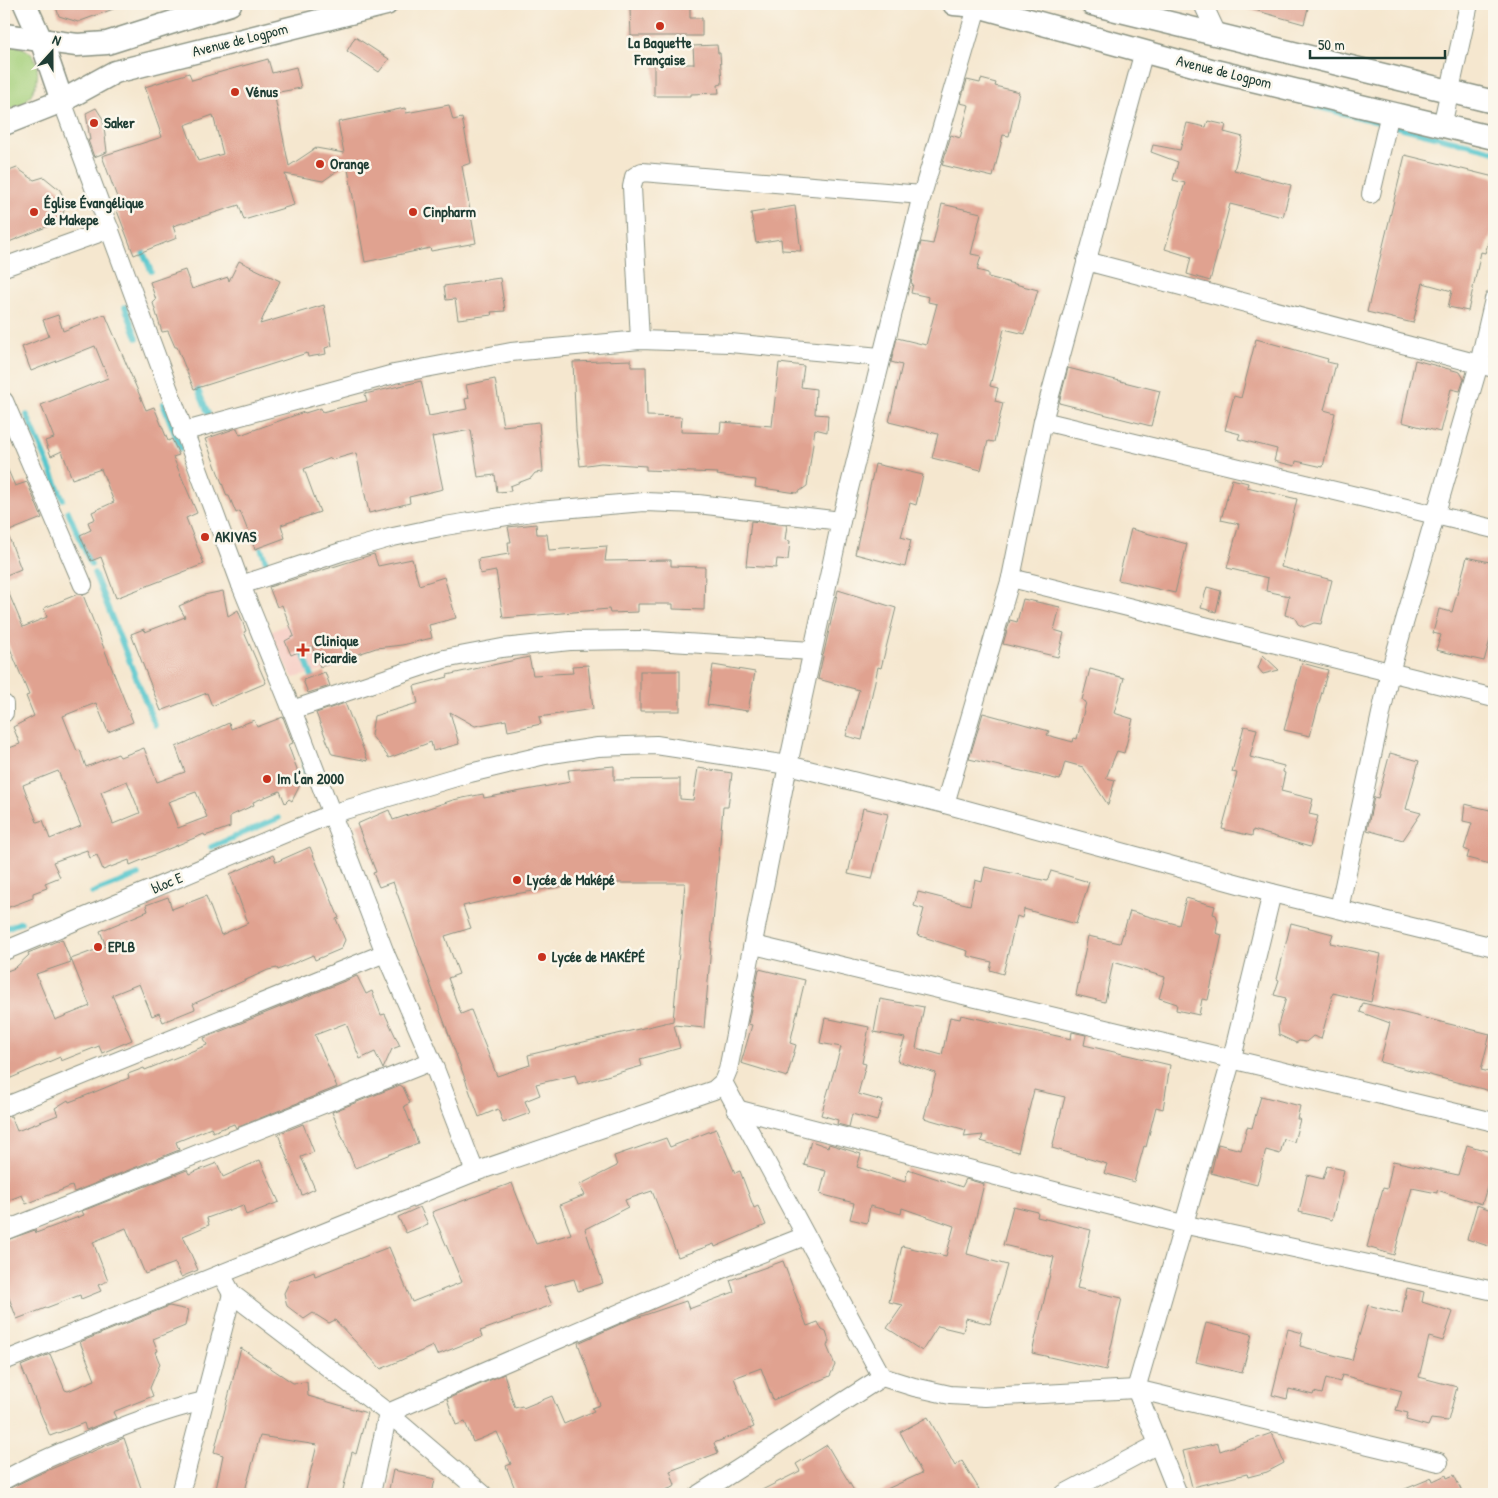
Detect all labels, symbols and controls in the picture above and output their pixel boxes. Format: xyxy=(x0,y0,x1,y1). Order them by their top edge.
street label: Avenue de Logpom xyxy=(190,18,290,62)
marker: La Baguette Française xyxy=(654,20,666,32)
north arrow xyxy=(28,28,78,78)
scale bar xyxy=(1310,28,1446,60)
text: N xyxy=(50,29,64,50)
place label: La Baguette Française xyxy=(628,32,692,70)
text: 50 m xyxy=(1318,34,1345,55)
street label: Avenue de Logpom xyxy=(1174,50,1274,94)
place label: Vénus xyxy=(245,81,278,102)
marker: Vénus xyxy=(229,86,241,98)
place label: Saker xyxy=(104,112,135,133)
marker: Saker xyxy=(88,117,100,129)
place label: Orange xyxy=(330,153,369,175)
marker: Orange xyxy=(314,158,326,170)
place label: Église Évangélique de Makepe xyxy=(44,192,144,231)
place label: Cinpharm xyxy=(423,201,476,223)
marker: Église Évangélique de Makepe xyxy=(28,206,40,218)
marker: Cinpharm xyxy=(407,206,419,218)
place label: AKIVAS xyxy=(215,526,256,547)
marker: AKIVAS xyxy=(199,531,211,543)
place label: Clinique Picardie xyxy=(314,630,359,668)
marker: Clinique Picardie xyxy=(296,643,310,657)
place label: Im l'an 2000 xyxy=(277,768,344,789)
marker: Im l'an 2000 xyxy=(261,773,273,785)
street label: bloc E xyxy=(148,866,186,898)
place label: Lycée de Maképé xyxy=(527,869,615,891)
marker: Lycée de Maképé xyxy=(511,874,523,886)
place label: EPLB xyxy=(108,936,135,957)
marker: EPLB xyxy=(92,941,104,953)
place label: Lycée de MAKÉPÉ xyxy=(552,946,645,968)
marker: Lycée de MAKÉPÉ xyxy=(536,951,548,963)

